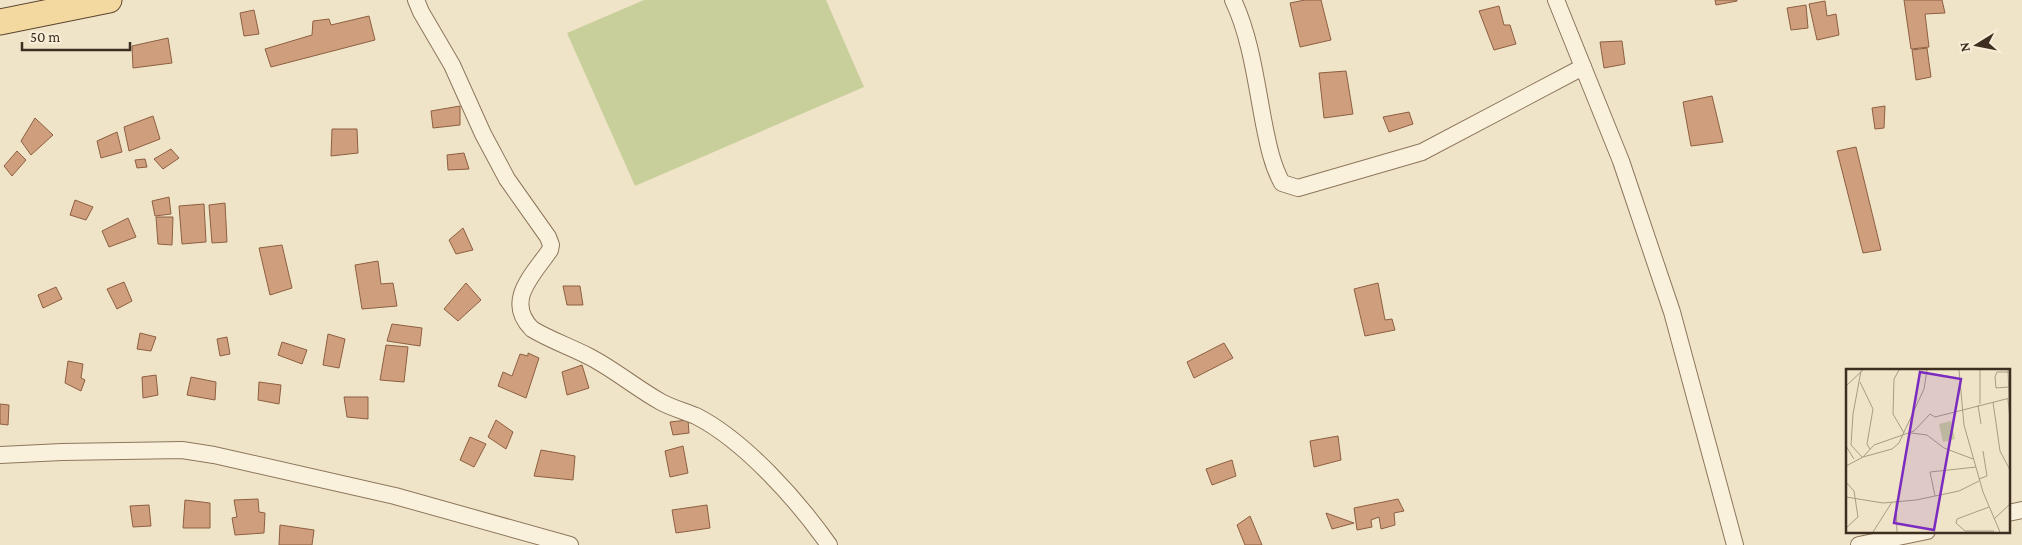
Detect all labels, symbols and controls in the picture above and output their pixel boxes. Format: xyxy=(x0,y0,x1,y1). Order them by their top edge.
scale bar xyxy=(22,20,130,52)
north arrow xyxy=(1952,20,2002,70)
text: 50 m xyxy=(30,29,60,45)
text: N xyxy=(1955,41,1973,53)
inset map xyxy=(1846,369,2010,532)

